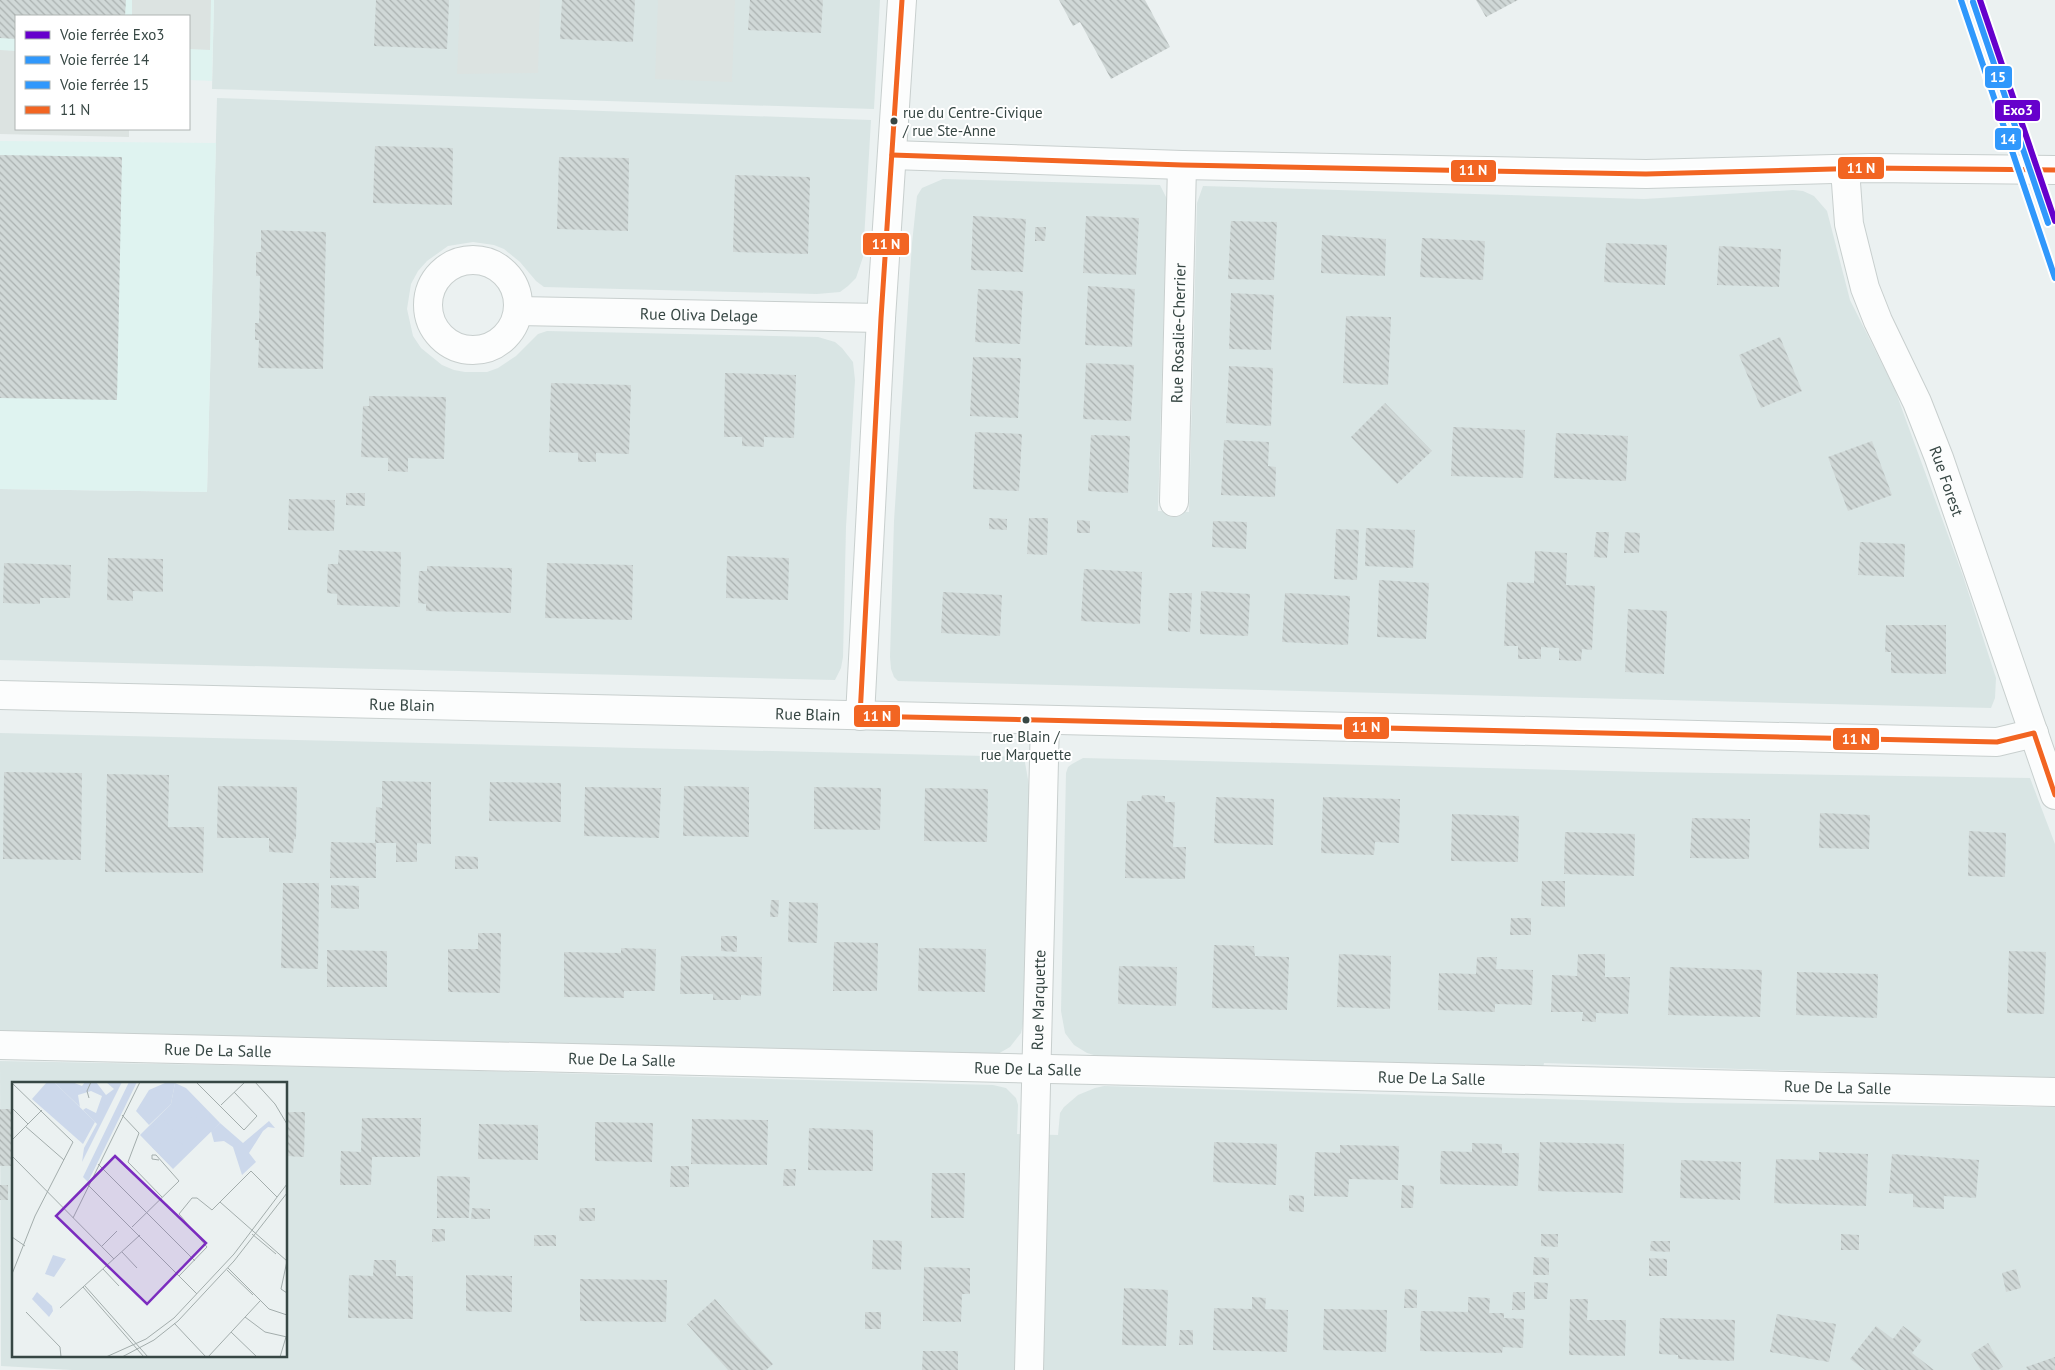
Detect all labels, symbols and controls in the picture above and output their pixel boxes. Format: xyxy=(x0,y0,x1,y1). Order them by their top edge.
legend xyxy=(15,15,190,130)
text: Voie ferrée Exo3 xyxy=(59,25,164,44)
text: Voie ferrée 14 xyxy=(59,50,149,69)
line badge: 15 xyxy=(1984,65,2013,89)
text: 15 xyxy=(1990,68,2006,86)
text: Voie ferrée 15 xyxy=(59,75,149,94)
line badge: Exo3 xyxy=(1994,99,2041,122)
text: 11 N xyxy=(60,100,90,119)
text: Exo3 xyxy=(2003,101,2033,119)
place label: rue du Centre-Civique / rue Ste-Anne xyxy=(902,103,1043,140)
marker: rue du Centre-Civique / rue Ste-Anne xyxy=(889,116,899,126)
line badge: 14 xyxy=(1994,127,2022,151)
text: 14 xyxy=(2000,130,2016,148)
line badge: 11 N xyxy=(1837,156,1885,180)
line badge: 11 N xyxy=(1450,159,1497,183)
text: 11 N xyxy=(1847,159,1875,177)
text: 11 N xyxy=(1459,161,1487,179)
line badge: 11 N xyxy=(862,232,910,256)
text: 11 N xyxy=(872,235,900,253)
street label: Rue Rosalie-Cherrier xyxy=(1166,262,1190,403)
street label: Rue Oliva Delage xyxy=(640,303,758,326)
street label: Rue Forest xyxy=(1925,443,1968,519)
street label: Rue Blain xyxy=(369,694,435,715)
street label: Rue Blain xyxy=(775,703,841,725)
line badge: 11 N xyxy=(853,704,901,728)
text: 11 N xyxy=(863,707,891,725)
marker: rue Blain / rue Marquette xyxy=(1021,715,1031,725)
line badge: 11 N xyxy=(1343,716,1390,740)
text: 11 N xyxy=(1352,718,1380,736)
place label: rue Blain / rue Marquette xyxy=(981,727,1071,764)
line badge: 11 N xyxy=(1832,727,1880,751)
text: 11 N xyxy=(1842,730,1870,748)
street label: Rue Marquette xyxy=(1027,950,1049,1051)
street label: Rue De La Salle xyxy=(164,1039,272,1061)
street label: Rue De La Salle xyxy=(568,1048,676,1070)
street label: Rue De La Salle xyxy=(974,1057,1082,1080)
street label: Rue De La Salle xyxy=(1378,1067,1486,1089)
street label: Rue De La Salle xyxy=(1784,1076,1891,1098)
inset map xyxy=(12,1082,288,1358)

